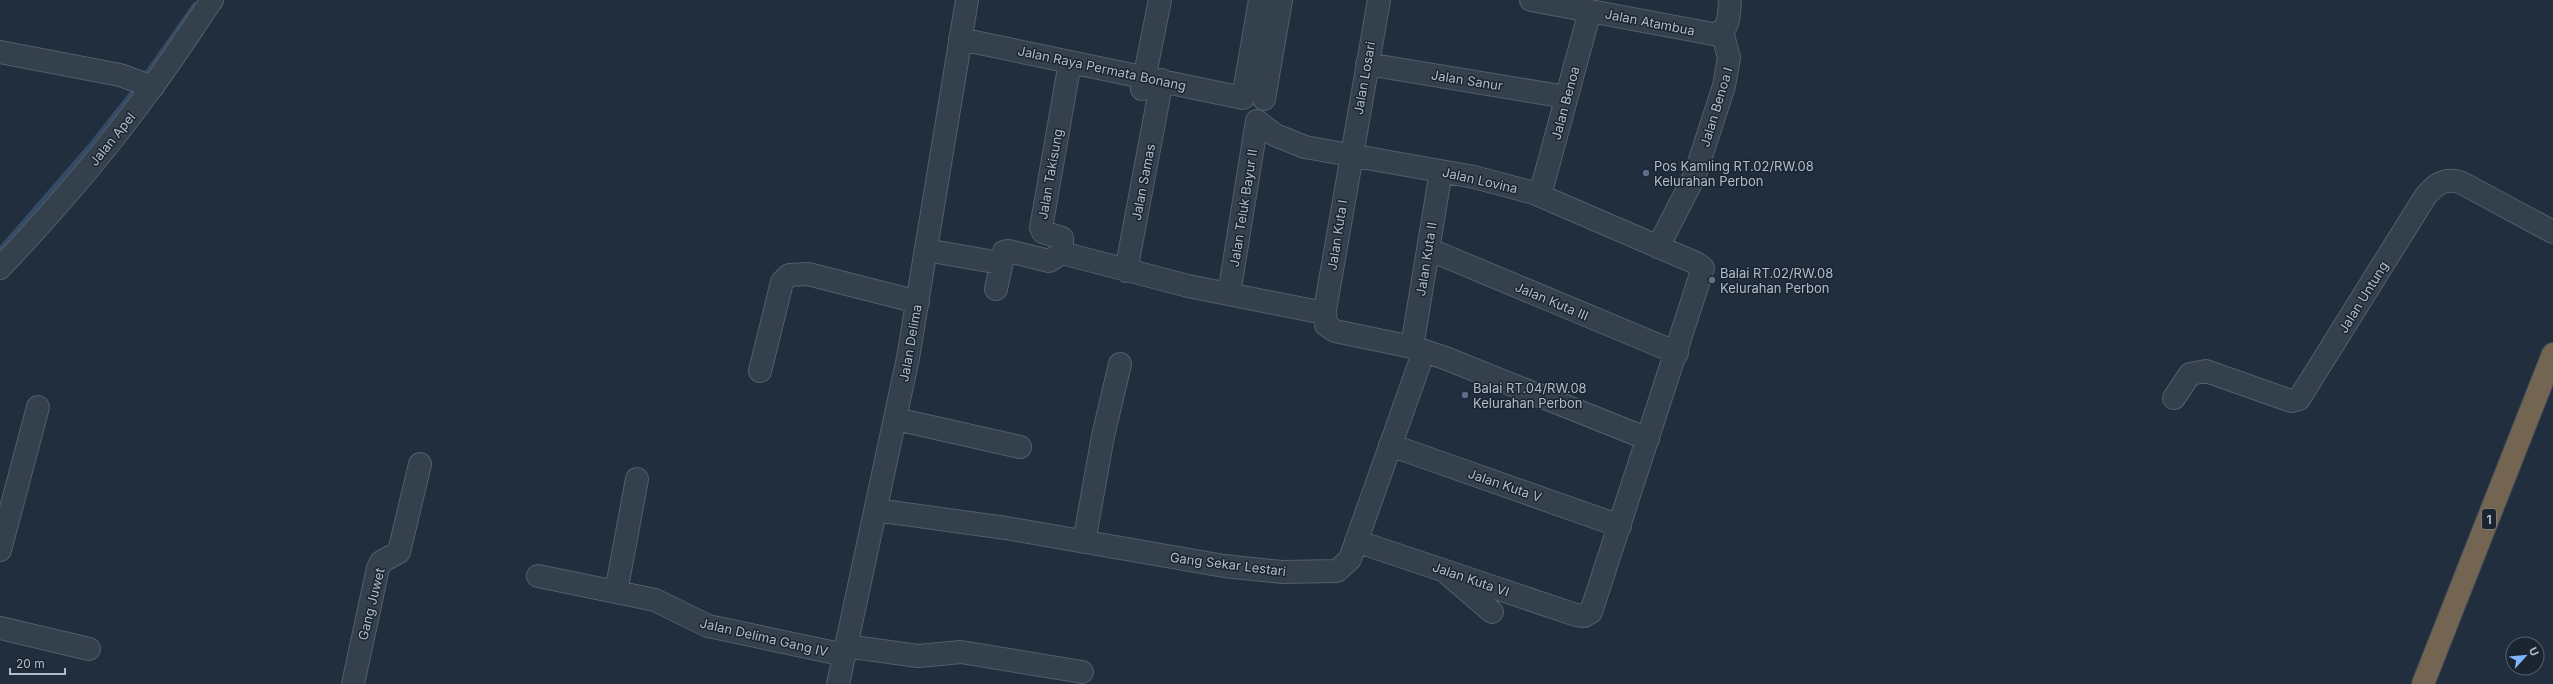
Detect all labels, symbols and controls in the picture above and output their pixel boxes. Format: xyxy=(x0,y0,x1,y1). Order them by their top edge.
street label: Jalan Atambua xyxy=(1604,5,1696,39)
street label: Jalan Losari xyxy=(1350,40,1378,116)
street label: Jalan Raya Permata Bonang xyxy=(1016,42,1188,94)
street label: Jalan Benoa xyxy=(1548,64,1582,142)
street label: Jalan Benoa I xyxy=(1696,65,1736,149)
street label: Jalan Sanur xyxy=(1430,66,1504,94)
street label: Jalan Apel xyxy=(86,109,138,169)
street label: Jalan Takisung xyxy=(1034,127,1066,221)
street label: Jalan Samas xyxy=(1128,142,1158,222)
street label: Jalan Teluk Bayur II xyxy=(1226,148,1260,268)
place label: Pos Kamling RT.02/RW.08 Kelurahan Perbon xyxy=(1654,158,1814,189)
street label: Jalan Lovina xyxy=(1441,164,1519,196)
marker: Pos Kamling RT.02/RW.08 Kelurahan Perbon xyxy=(1641,168,1651,178)
street label: Jalan Kuta I xyxy=(1324,199,1350,271)
street label: Jalan Kuta II xyxy=(1412,221,1440,297)
street label: Jalan Untung xyxy=(2335,258,2391,336)
place label: Balai RT.02/RW.08 Kelurahan Perbon xyxy=(1720,265,1833,296)
marker: Balai RT.02/RW.08 Kelurahan Perbon xyxy=(1707,275,1717,285)
street label: Jalan Kuta III xyxy=(1513,278,1591,324)
street label: Jalan Delima xyxy=(895,303,925,383)
place label: Balai RT.04/RW.08 Kelurahan Perbon xyxy=(1473,380,1587,411)
marker: Balai RT.04/RW.08 Kelurahan Perbon xyxy=(1460,390,1470,400)
street label: Jalan Kuta V xyxy=(1466,465,1544,505)
road number: 1 xyxy=(2482,509,2496,529)
street label: Gang Sekar Lestari xyxy=(1169,549,1287,579)
street label: Jalan Kuta VI xyxy=(1430,558,1512,600)
street label: Gang Juwet xyxy=(354,566,388,642)
street label: Jalan Delima Gang IV xyxy=(698,614,830,660)
north arrow xyxy=(2505,636,2545,676)
text: U xyxy=(2526,645,2542,658)
scale bar xyxy=(10,650,65,676)
text: 20 m xyxy=(16,656,45,671)

